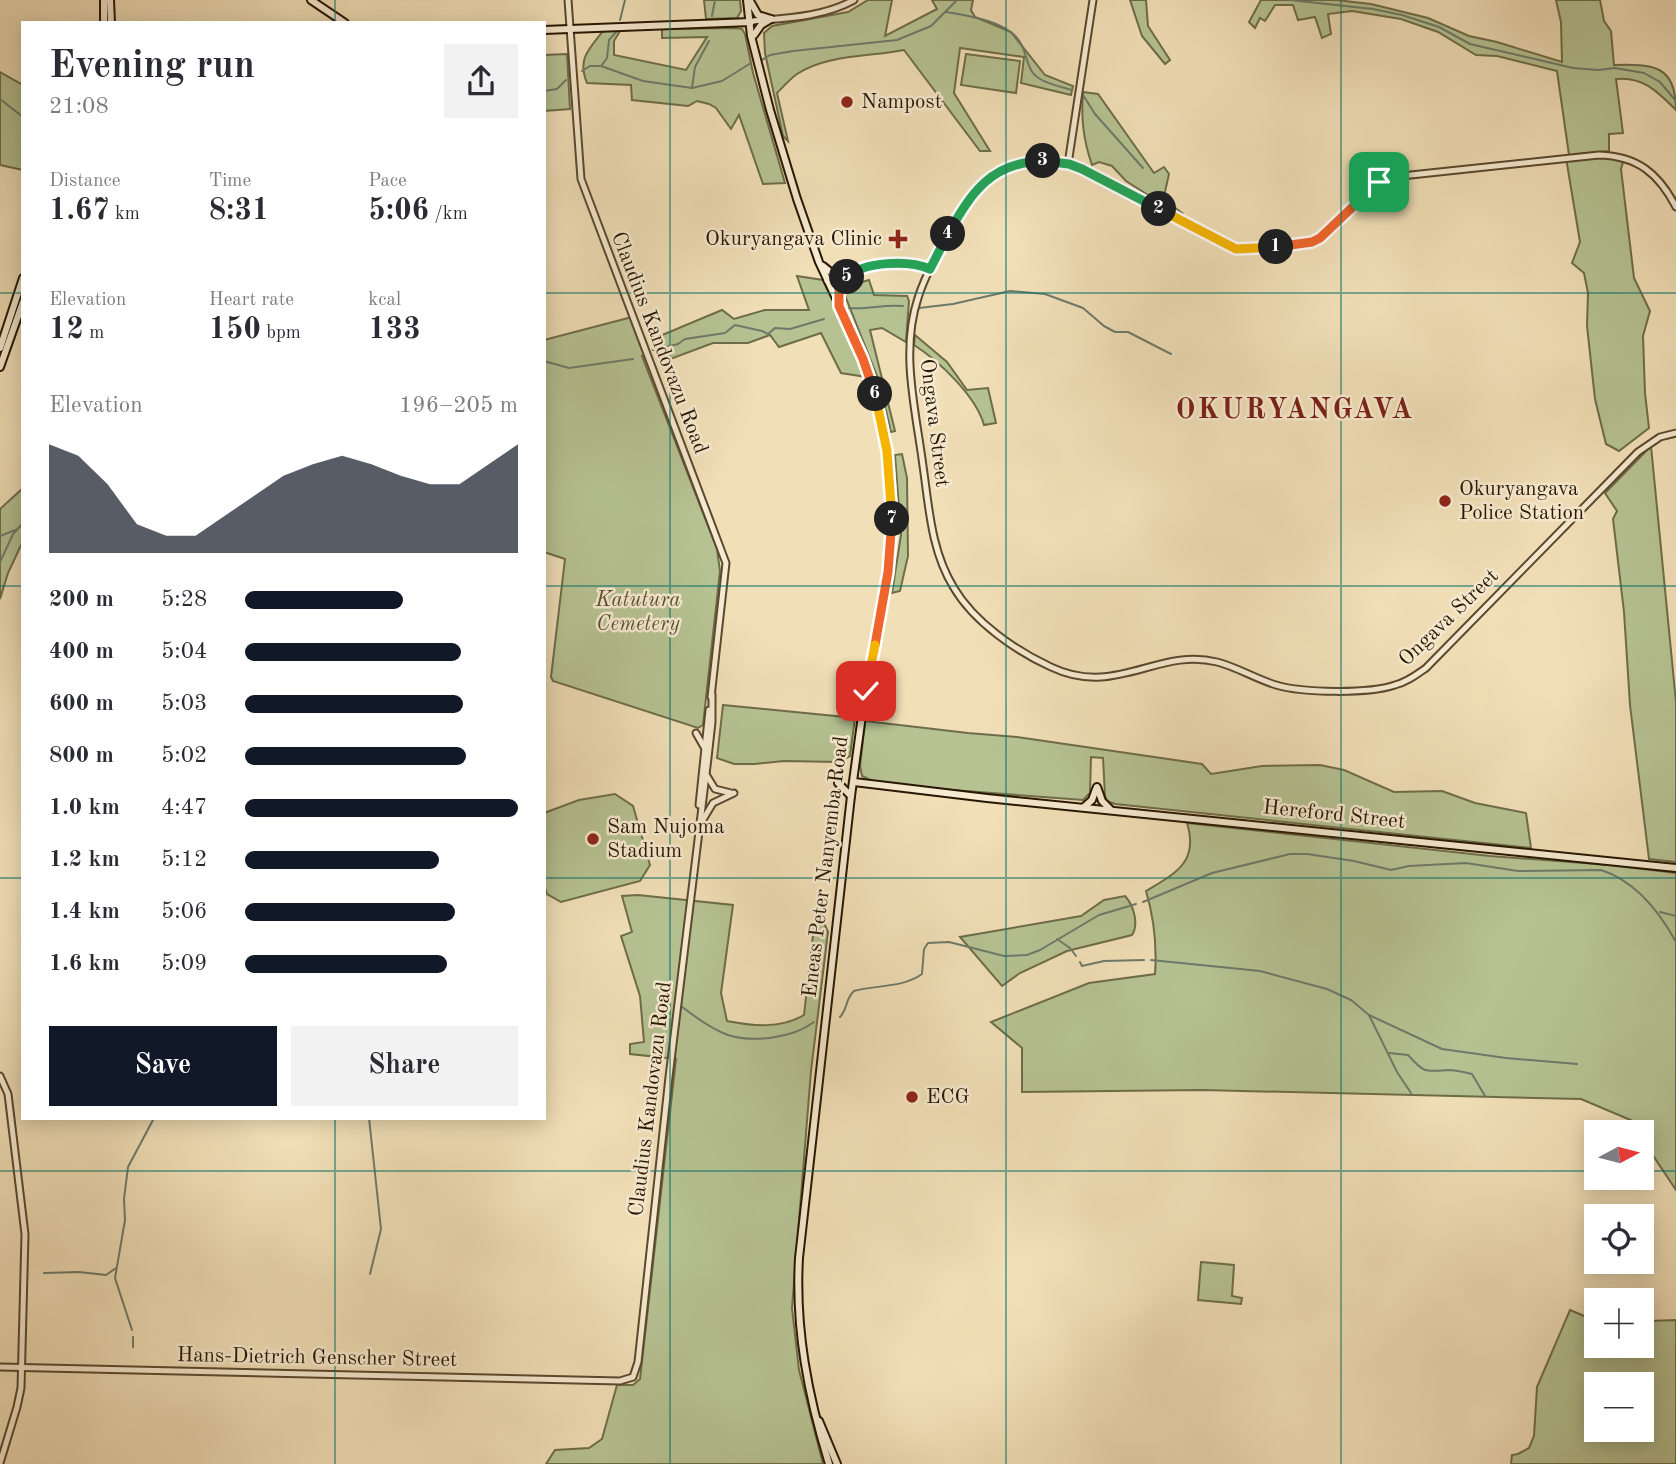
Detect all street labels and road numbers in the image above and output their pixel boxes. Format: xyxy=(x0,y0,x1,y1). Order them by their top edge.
street label: Claudius Kandovazu Road xyxy=(607,229,711,457)
street label: Ongava Street xyxy=(916,357,952,489)
street label: Ongava Street xyxy=(1395,565,1503,671)
street label: Eneas Peter Nanyemba Road xyxy=(800,735,852,999)
street label: Hereford Street xyxy=(1262,797,1406,833)
street label: Claudius Kandovazu Road xyxy=(626,980,676,1218)
street label: Hans-Dietrich Genscher Street xyxy=(177,1345,457,1371)

